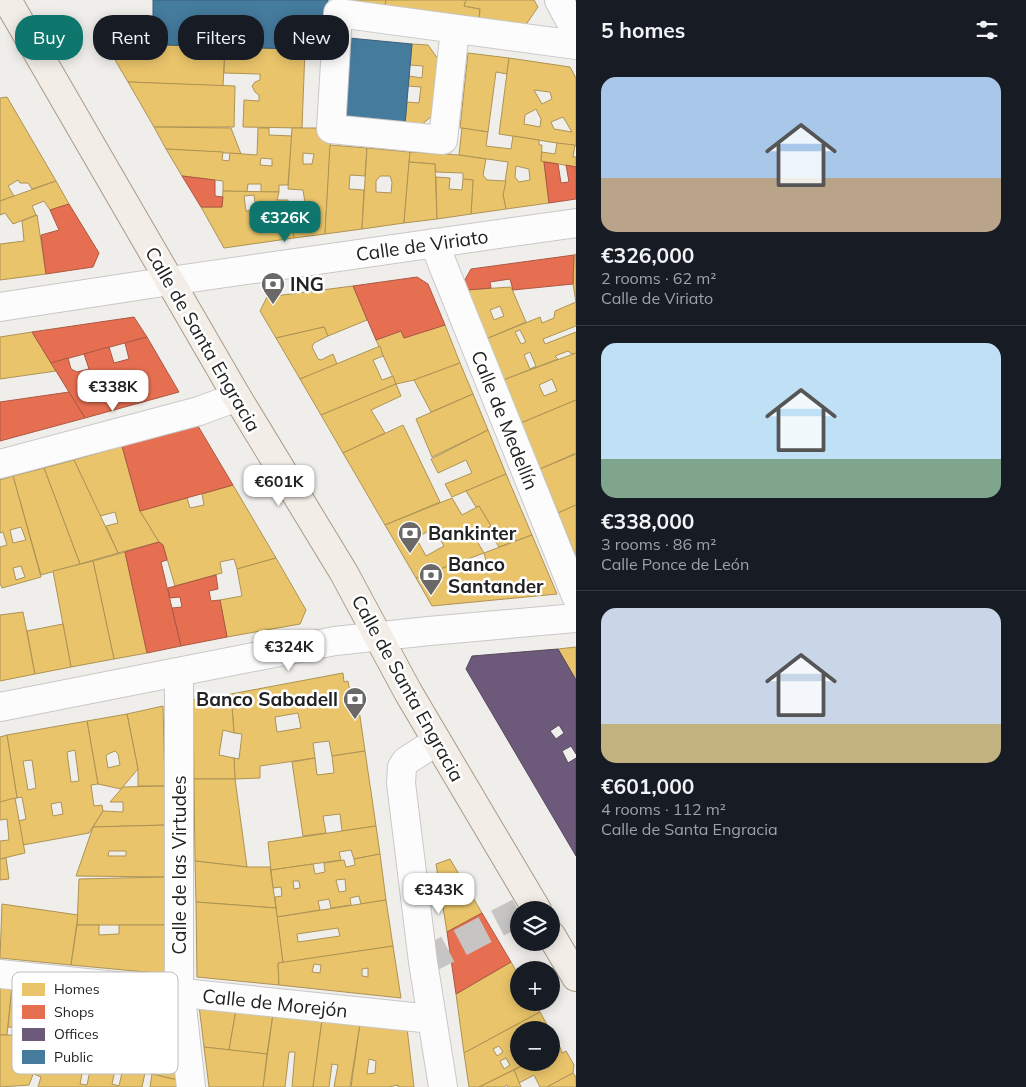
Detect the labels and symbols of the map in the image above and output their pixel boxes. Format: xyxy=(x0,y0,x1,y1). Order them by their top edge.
pin: €326K xyxy=(250,200,320,243)
street label: Calle de Viriato xyxy=(354,224,490,266)
street label: Calle de Santa Engracia xyxy=(140,242,266,436)
bank icon: ING xyxy=(260,271,286,305)
place label: ING xyxy=(290,272,324,296)
street label: Calle de Medellín xyxy=(466,347,544,493)
pin: €338K xyxy=(78,370,148,412)
pin: €601K xyxy=(244,464,314,507)
bank icon: Bankinter xyxy=(397,520,423,554)
place label: Bankinter xyxy=(428,521,517,545)
place label: Banco Santander xyxy=(448,552,544,598)
bank icon: Banco Santander xyxy=(418,562,444,596)
street label: Calle de Santa Engracia xyxy=(347,590,469,786)
pin: €324K xyxy=(254,630,324,672)
bank icon: Banco Sabadell xyxy=(342,686,368,720)
place label: Banco Sabadell xyxy=(196,687,338,711)
street label: Calle de las Virtudes xyxy=(167,775,191,955)
pin: €343K xyxy=(404,872,474,915)
legend xyxy=(12,972,178,1074)
text: Homes xyxy=(54,980,100,998)
street label: Calle de Morejón xyxy=(201,983,349,1023)
text: Shops xyxy=(54,1003,94,1021)
text: Offices xyxy=(54,1025,99,1043)
text: Public xyxy=(54,1048,93,1066)

